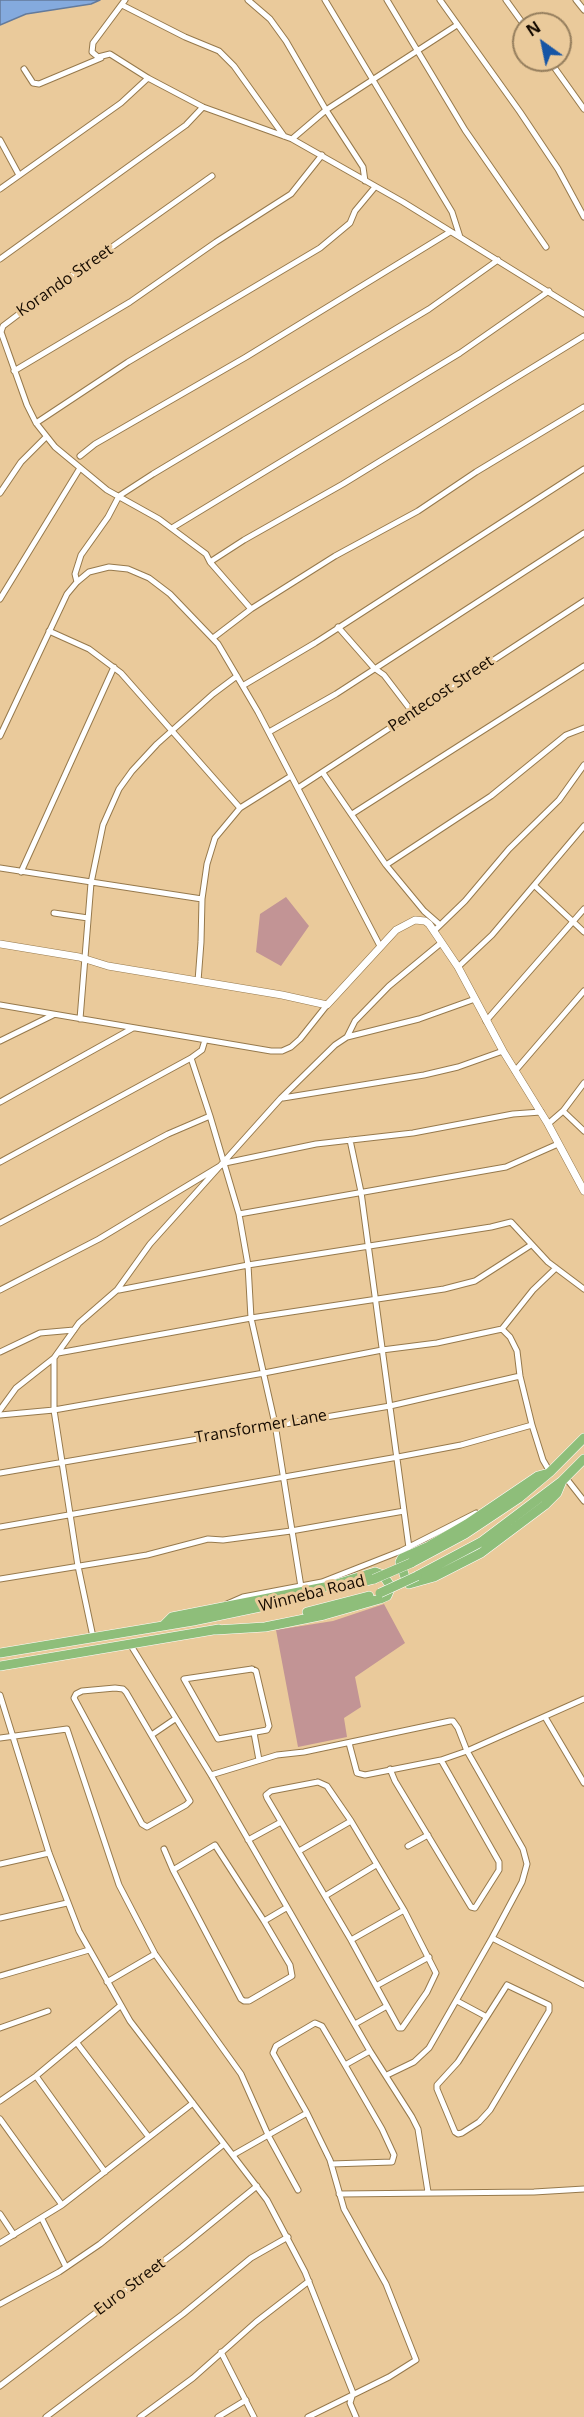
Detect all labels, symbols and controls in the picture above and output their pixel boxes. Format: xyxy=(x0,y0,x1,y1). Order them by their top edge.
north arrow xyxy=(512,12,572,72)
text: N xyxy=(522,16,545,41)
street label: Korando Street xyxy=(13,241,117,321)
street label: Pentecost Street xyxy=(385,652,497,736)
street label: Transformer Lane xyxy=(193,1406,329,1448)
street label: Winneba Road xyxy=(257,1572,367,1616)
street label: Euro Street xyxy=(91,2254,169,2320)

